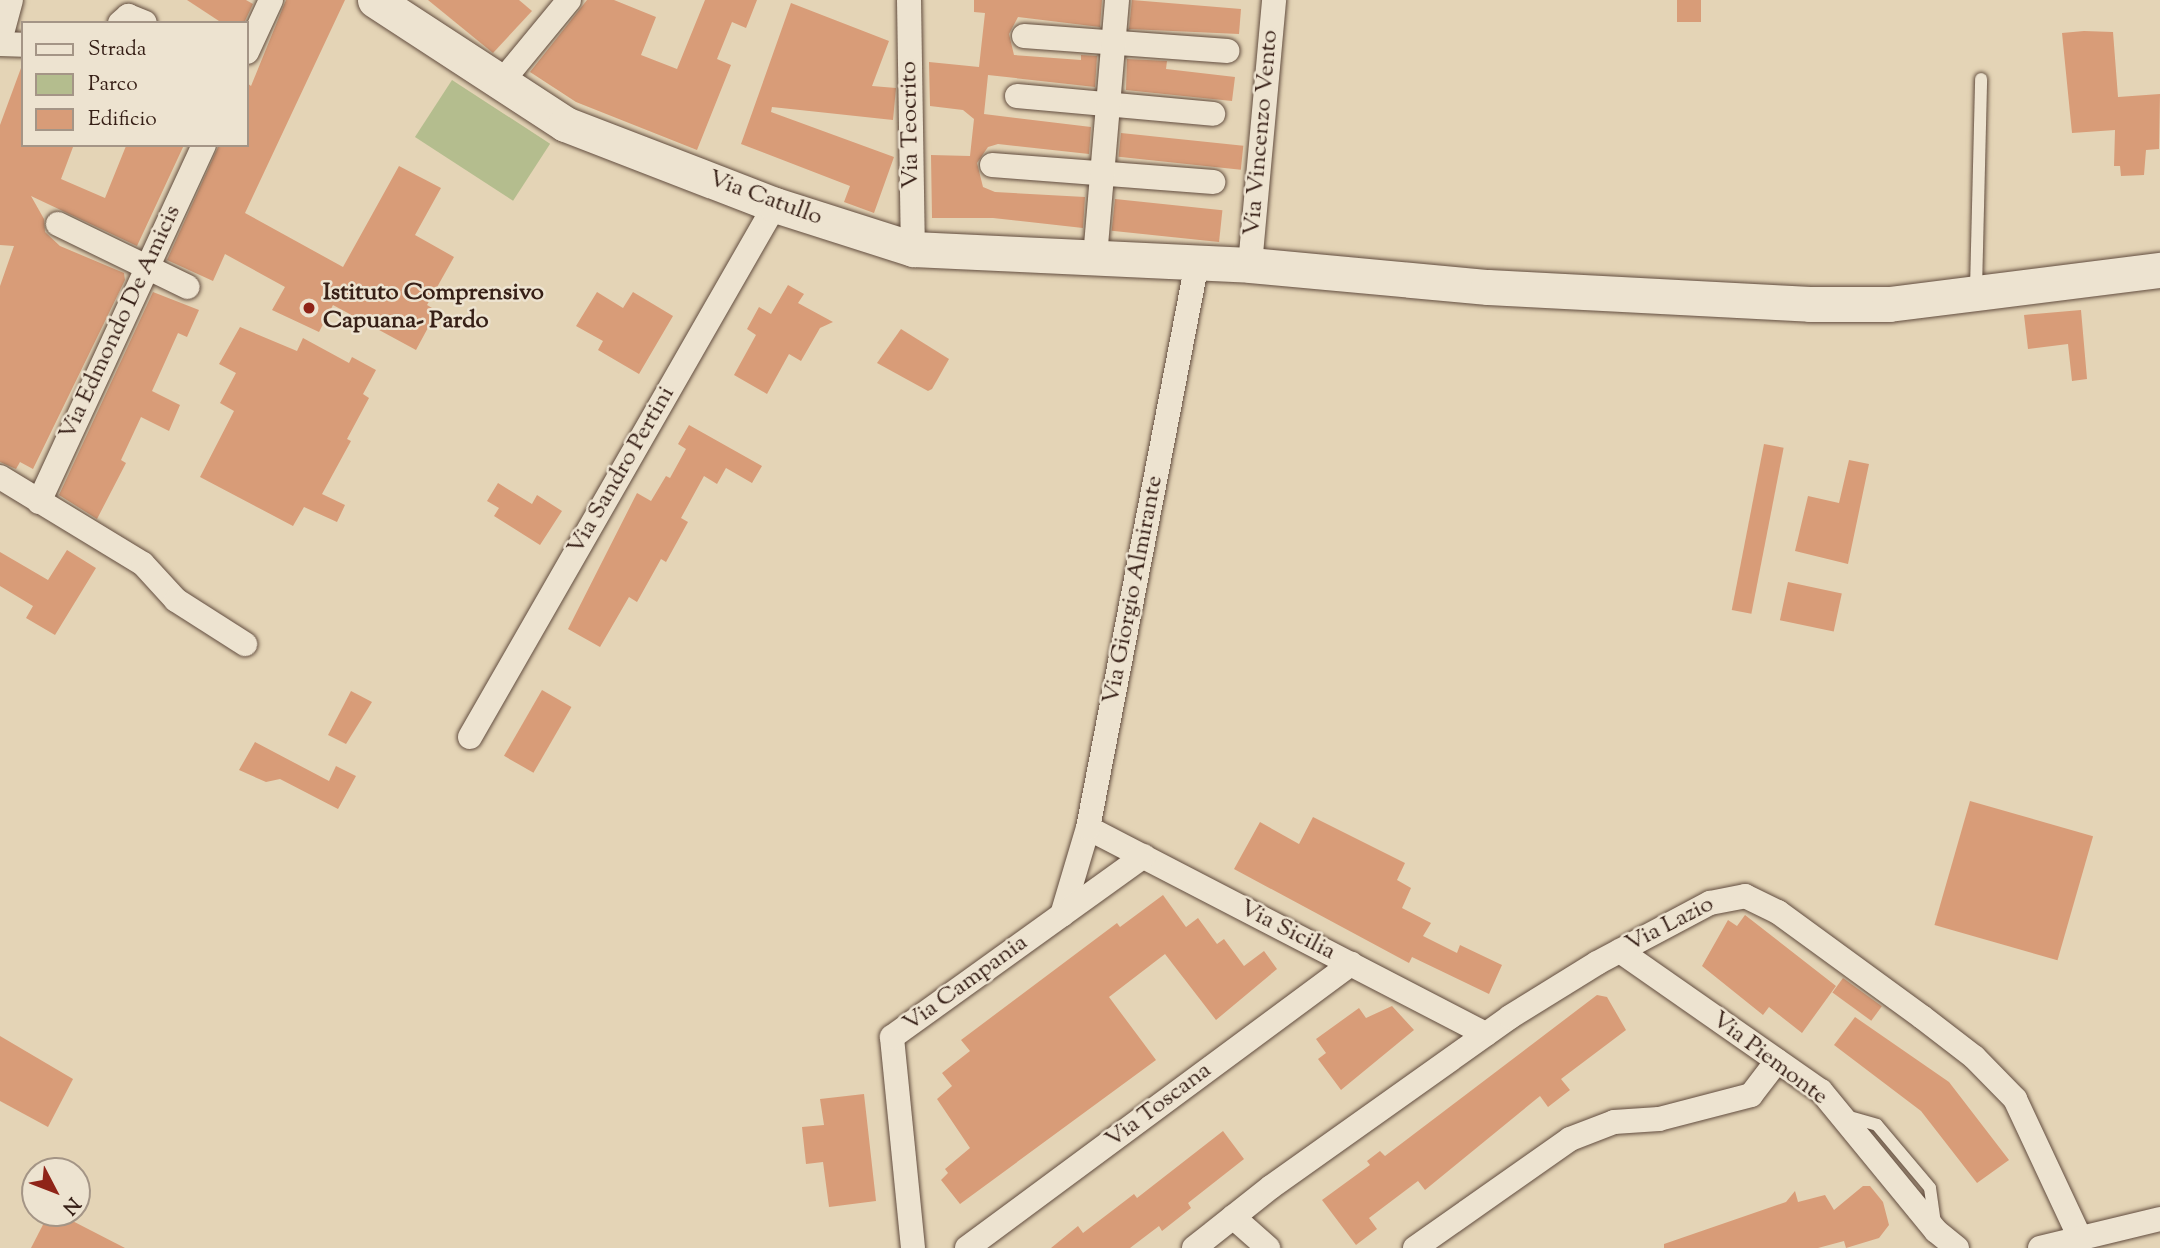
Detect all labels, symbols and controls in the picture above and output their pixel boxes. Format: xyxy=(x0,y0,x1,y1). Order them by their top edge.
legend xyxy=(21,21,248,147)
street label: Via Vincenzo Vento xyxy=(1239,29,1285,237)
text: Strada xyxy=(88,35,147,65)
street label: Via Teocrito xyxy=(895,61,927,189)
text: Parco xyxy=(88,70,138,100)
text: Edificio xyxy=(88,105,157,135)
street label: Via Catullo xyxy=(704,165,826,233)
street label: Via Edmondo De Amicis xyxy=(54,201,188,445)
place label: Istituto Comprensivo Capuana- Pardo xyxy=(323,280,544,336)
marker: Istituto Comprensivo Capuana- Pardo xyxy=(301,300,317,316)
street label: Via Sandro Pertini xyxy=(562,382,682,560)
street label: Via Giorgio Almirante xyxy=(1098,473,1170,707)
street label: Via Lazio xyxy=(1621,891,1719,959)
street label: Via Sicilia xyxy=(1234,895,1340,967)
street label: Via Campania xyxy=(898,929,1034,1039)
street label: Via Piemonte xyxy=(1705,1006,1833,1112)
street label: Via Toscana xyxy=(1100,1057,1218,1155)
north arrow xyxy=(21,1157,91,1227)
text: N xyxy=(55,1190,86,1220)

